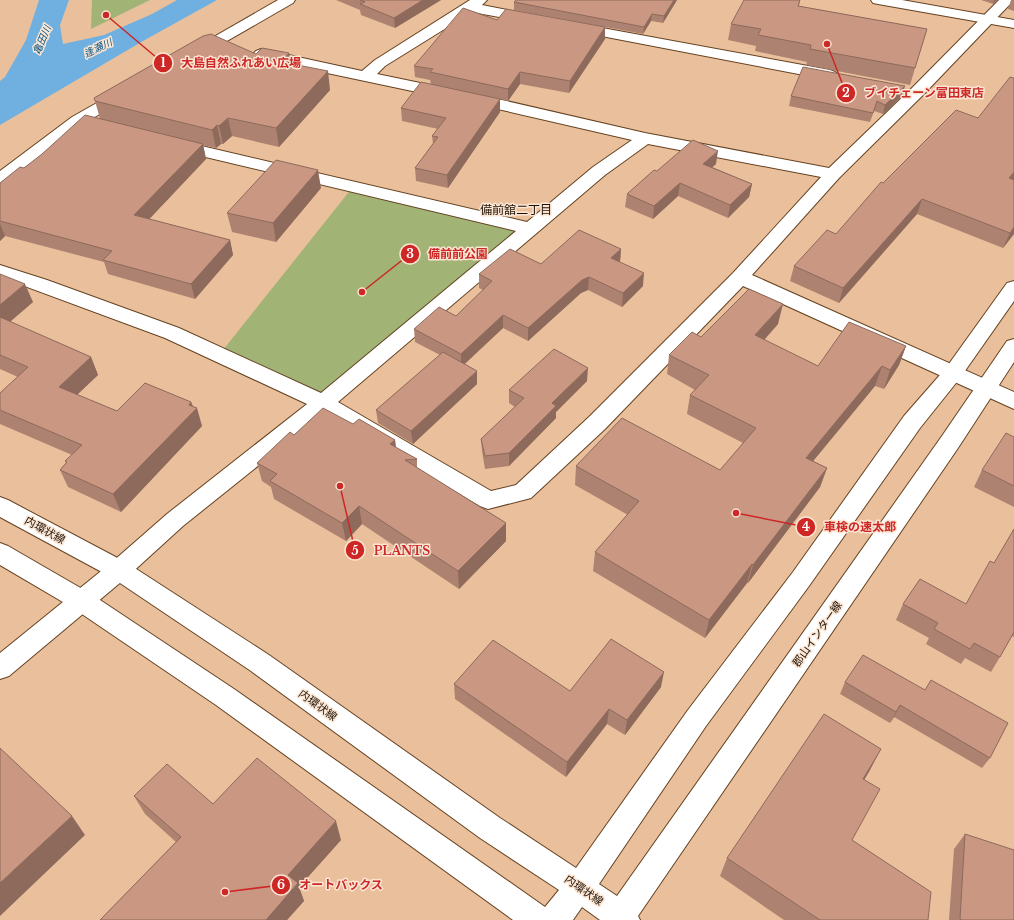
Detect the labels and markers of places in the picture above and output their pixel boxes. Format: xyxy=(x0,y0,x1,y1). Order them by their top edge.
callout: 大島自然ふれあい広場 xyxy=(153,51,309,75)
callout: ブイチェーン富田東店 xyxy=(836,81,992,105)
callout: 備前前公園 xyxy=(400,242,496,266)
callout: 車検の速太郎 xyxy=(796,515,904,539)
callout: PLANTS xyxy=(345,538,438,562)
callout: オートバックス xyxy=(271,873,391,897)

